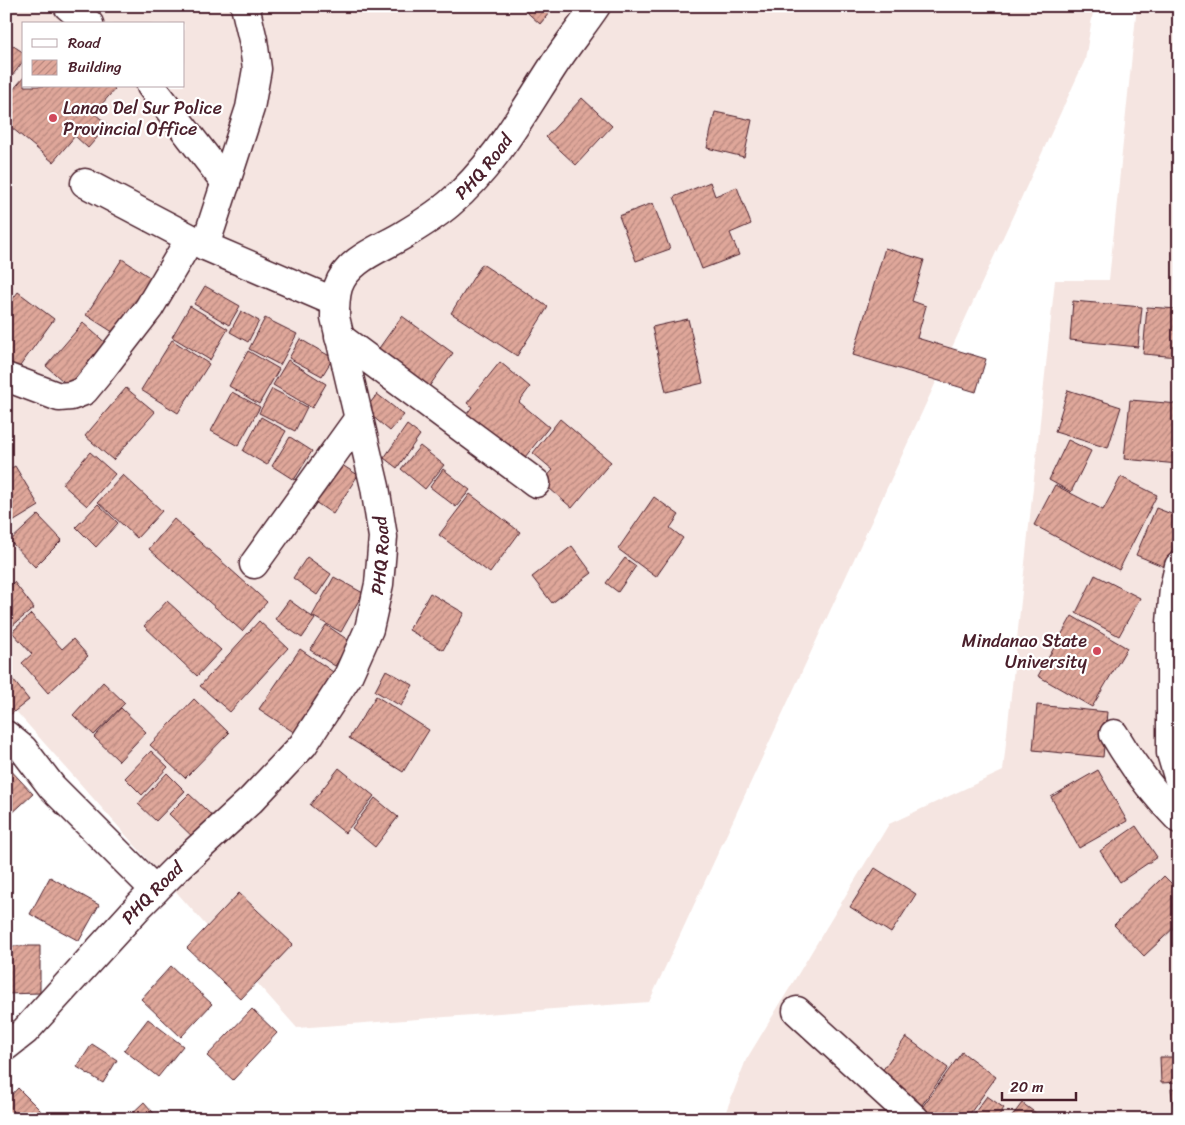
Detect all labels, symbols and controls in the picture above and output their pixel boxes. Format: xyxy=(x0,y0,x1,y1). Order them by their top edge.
legend xyxy=(22,22,185,88)
text: Road xyxy=(68,30,101,56)
text: Building xyxy=(68,54,122,80)
place label: Lanao Del Sur Police Provincial Office xyxy=(63,92,222,145)
marker: Lanao Del Sur Police Provincial Office xyxy=(47,112,59,124)
street label: PHQ Road xyxy=(447,125,522,208)
street label: PHQ Road xyxy=(361,512,399,598)
place label: Mindanao State University xyxy=(962,625,1088,678)
marker: Mindanao State University xyxy=(1091,645,1103,657)
street label: PHQ Road xyxy=(113,852,192,932)
scale bar xyxy=(1002,1070,1076,1102)
text: 20 m xyxy=(1010,1074,1044,1100)

